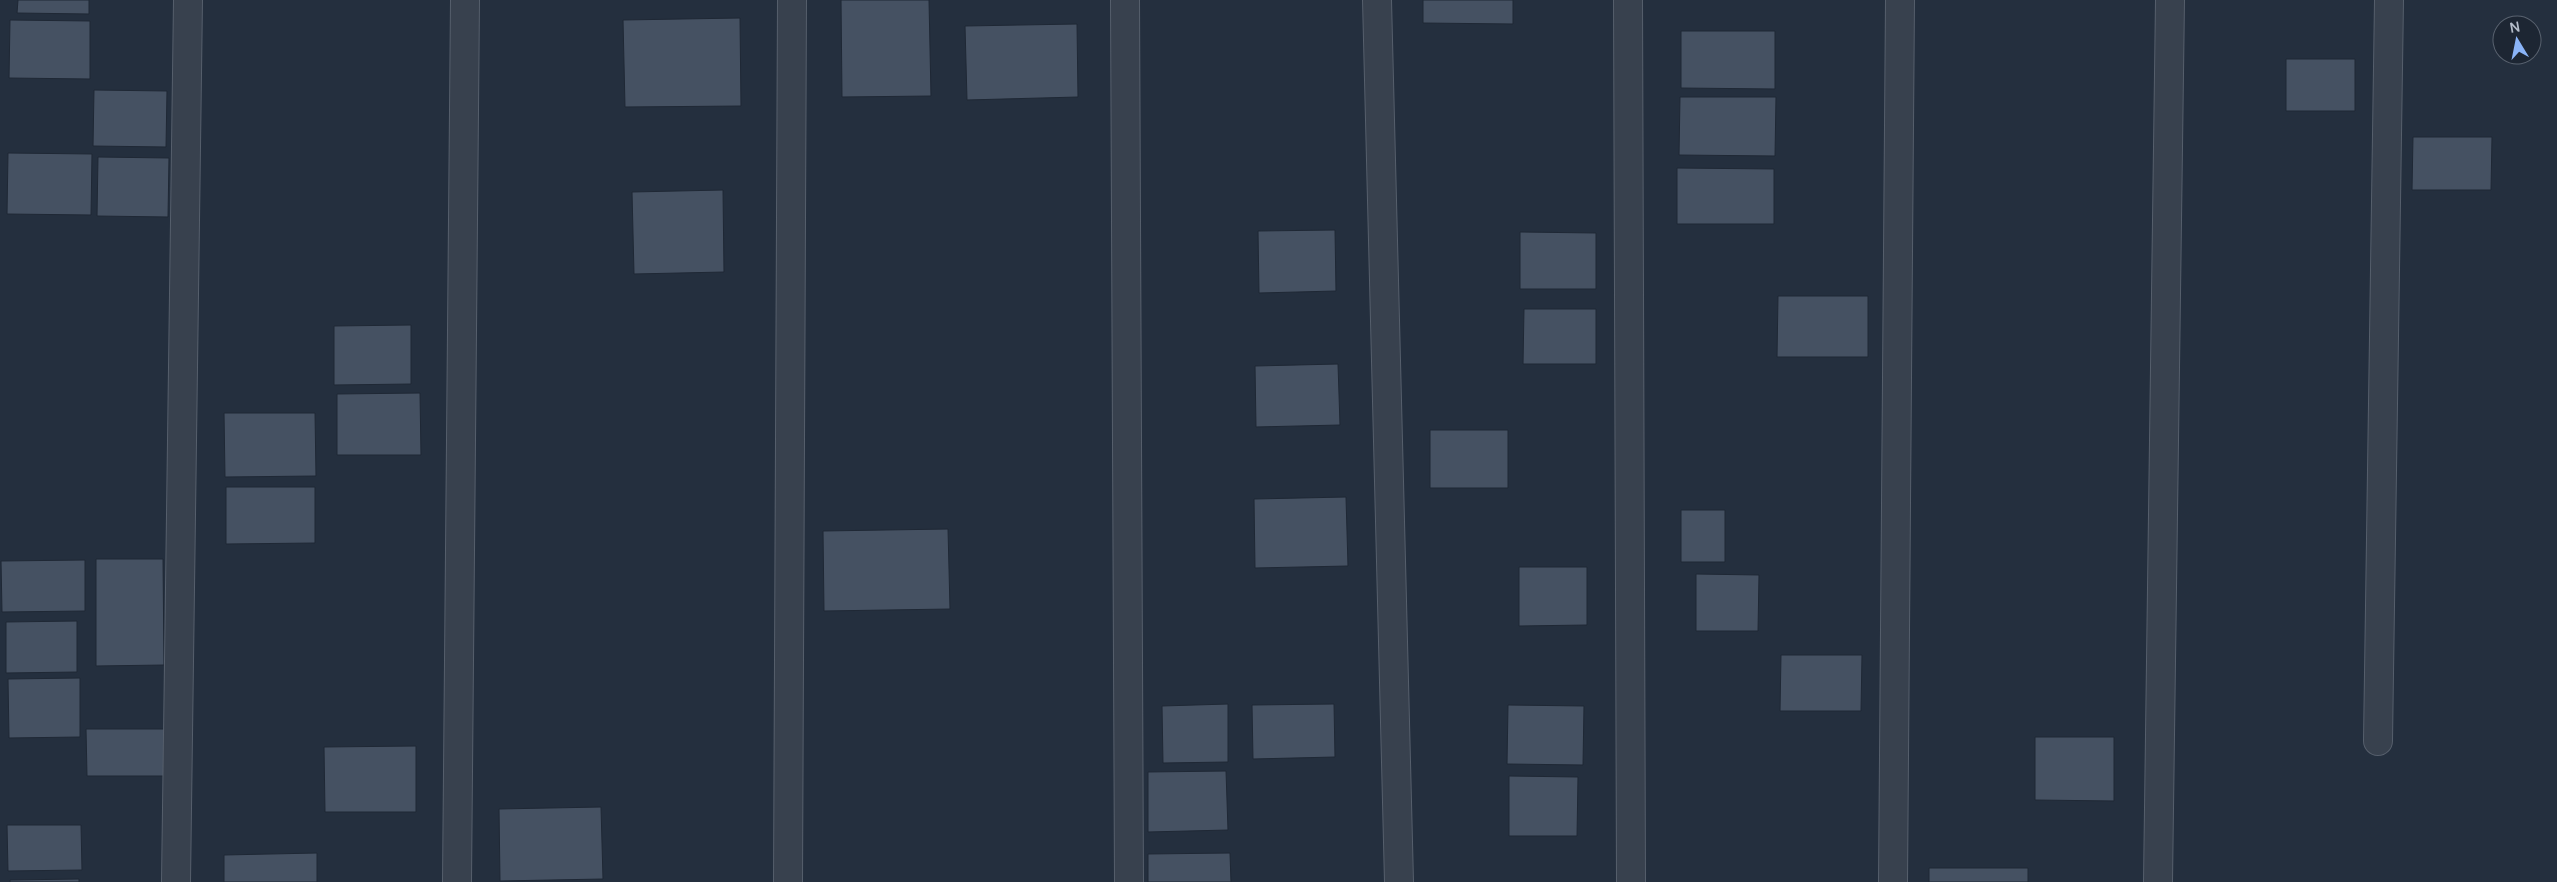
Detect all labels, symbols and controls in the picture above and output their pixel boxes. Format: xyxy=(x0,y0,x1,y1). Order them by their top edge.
north arrow xyxy=(2492,15,2542,65)
text: N xyxy=(2508,16,2521,37)

